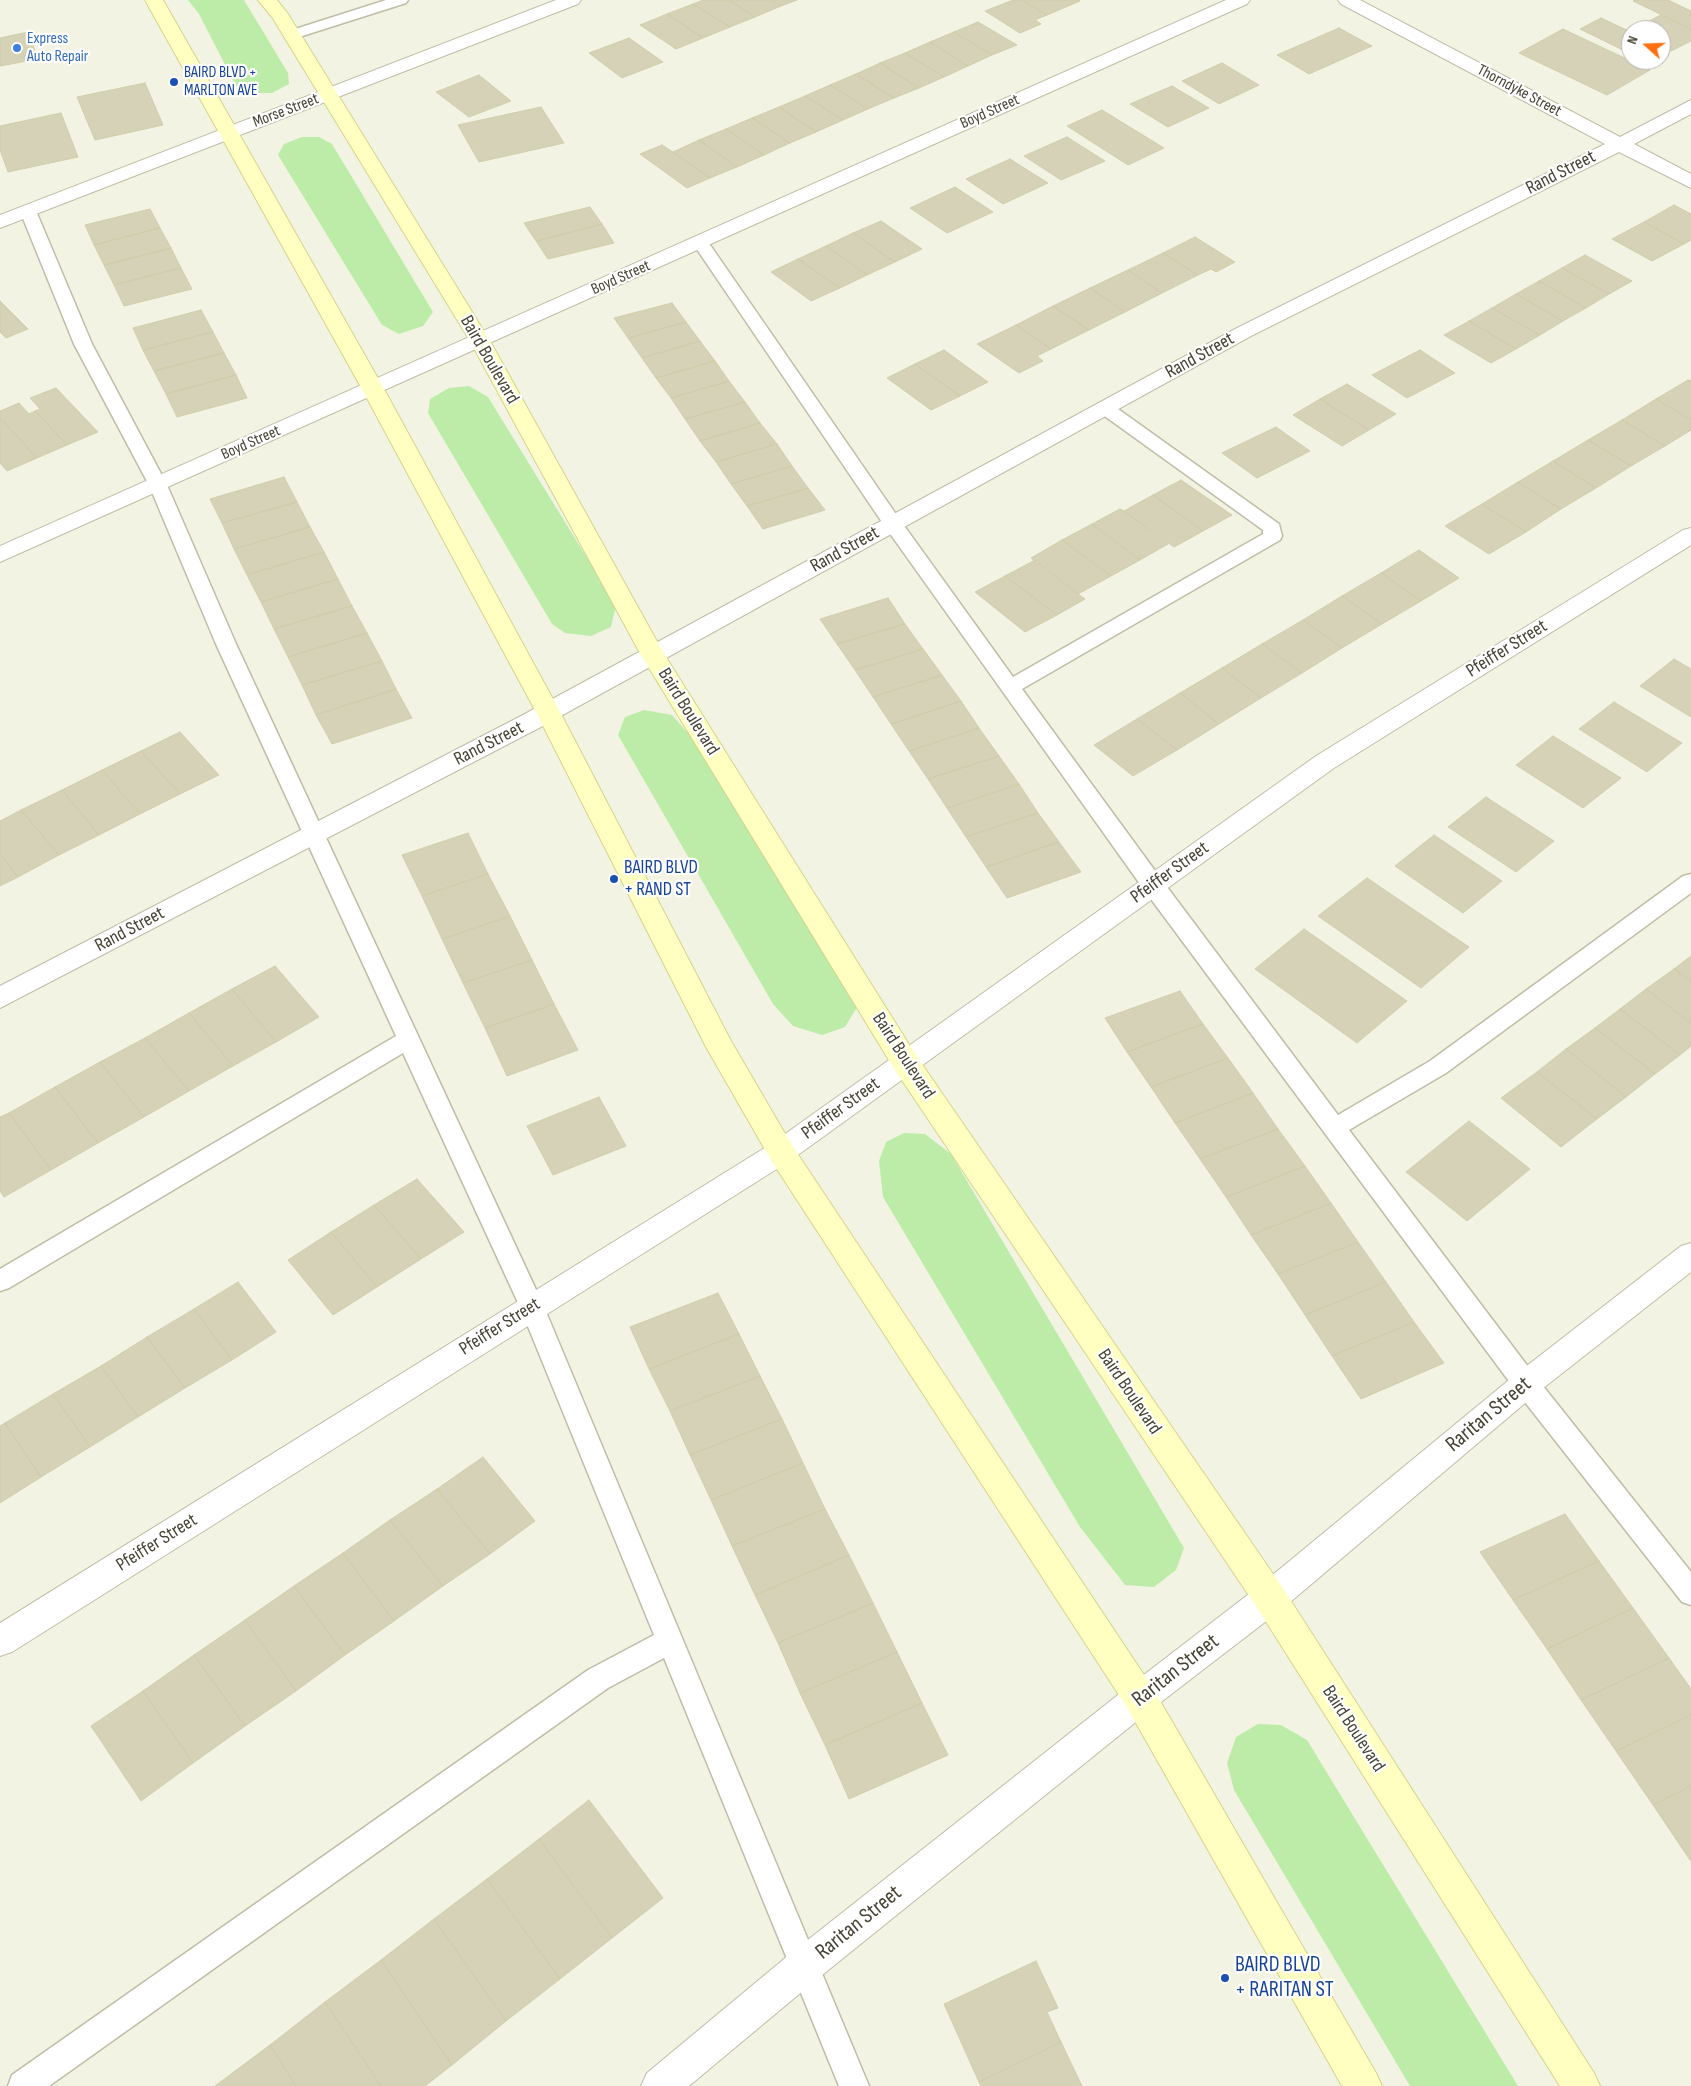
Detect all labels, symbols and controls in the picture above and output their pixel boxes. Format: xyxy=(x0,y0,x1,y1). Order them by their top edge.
north arrow xyxy=(1621,20,1671,70)
place label: Express Auto Repair xyxy=(27,29,88,67)
text: N xyxy=(1623,34,1642,46)
marker: Express Auto Repair xyxy=(11,42,23,54)
street label: Thorndyke Street xyxy=(1474,61,1564,121)
place label: BAIRD BLVD + MARLTON AVE xyxy=(184,63,258,101)
marker: BAIRD BLVD + MARLTON AVE xyxy=(168,76,180,88)
street label: Morse Street xyxy=(250,90,322,132)
street label: Boyd Street xyxy=(957,90,1023,134)
street label: Rand Street xyxy=(1522,146,1600,200)
street label: Boyd Street xyxy=(588,256,654,300)
street label: Baird Boulevard xyxy=(455,312,523,408)
street label: Rand Street xyxy=(1162,328,1238,384)
street label: Boyd Street xyxy=(218,421,284,465)
street label: Rand Street xyxy=(807,522,883,578)
street label: Pfeiffer Street xyxy=(1462,615,1552,683)
street label: Baird Boulevard xyxy=(652,664,724,760)
street label: Rand Street xyxy=(450,717,528,771)
street label: Pfeiffer Street xyxy=(1126,837,1214,909)
place label: BAIRD BLVD + RAND ST xyxy=(624,857,698,901)
marker: BAIRD BLVD + RAND ST xyxy=(608,873,620,885)
street label: Rand Street xyxy=(92,902,168,958)
street label: Baird Boulevard xyxy=(867,1009,939,1103)
street label: Pfeiffer Street xyxy=(797,1073,885,1145)
street label: Pfeiffer Street xyxy=(455,1293,545,1361)
street label: Baird Boulevard xyxy=(1092,1345,1166,1439)
street label: Raritan Street xyxy=(1441,1372,1537,1458)
street label: Pfeiffer Street xyxy=(112,1509,202,1577)
street label: Raritan Street xyxy=(1127,1629,1225,1713)
street label: Baird Boulevard xyxy=(1317,1682,1389,1776)
street label: Raritan Street xyxy=(811,1880,907,1966)
place label: BAIRD BLVD + RARITAN ST xyxy=(1235,1952,1334,2004)
marker: BAIRD BLVD + RARITAN ST xyxy=(1219,1972,1231,1984)

